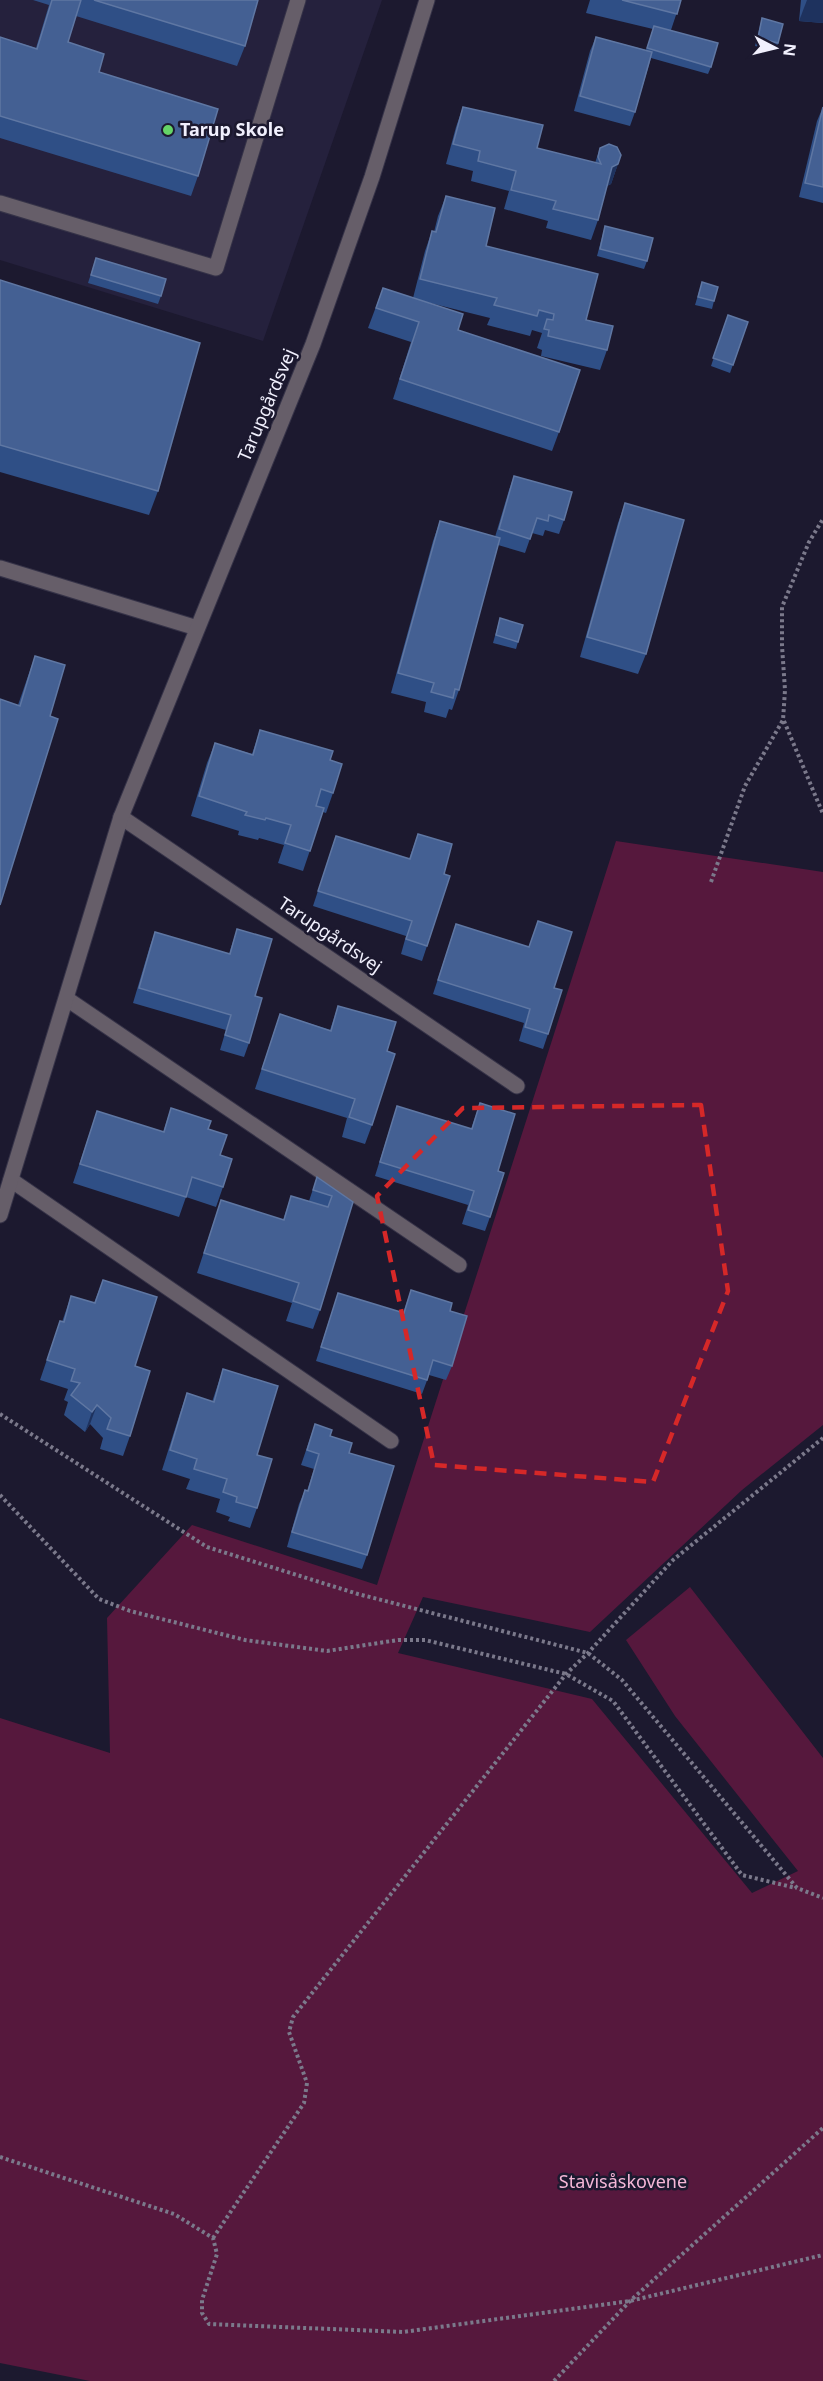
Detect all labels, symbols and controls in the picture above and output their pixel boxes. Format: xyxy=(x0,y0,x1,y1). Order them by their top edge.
north arrow xyxy=(745,18,805,78)
text: N xyxy=(778,42,802,58)
place label: Tarup Skole xyxy=(180,117,284,141)
marker: Tarup Skole xyxy=(161,123,175,137)
street label: Tarupgårdsvej xyxy=(232,345,301,465)
street label: Tarupgårdsvej xyxy=(274,891,387,978)
park label: Stavisåskovene xyxy=(559,2169,687,2193)

